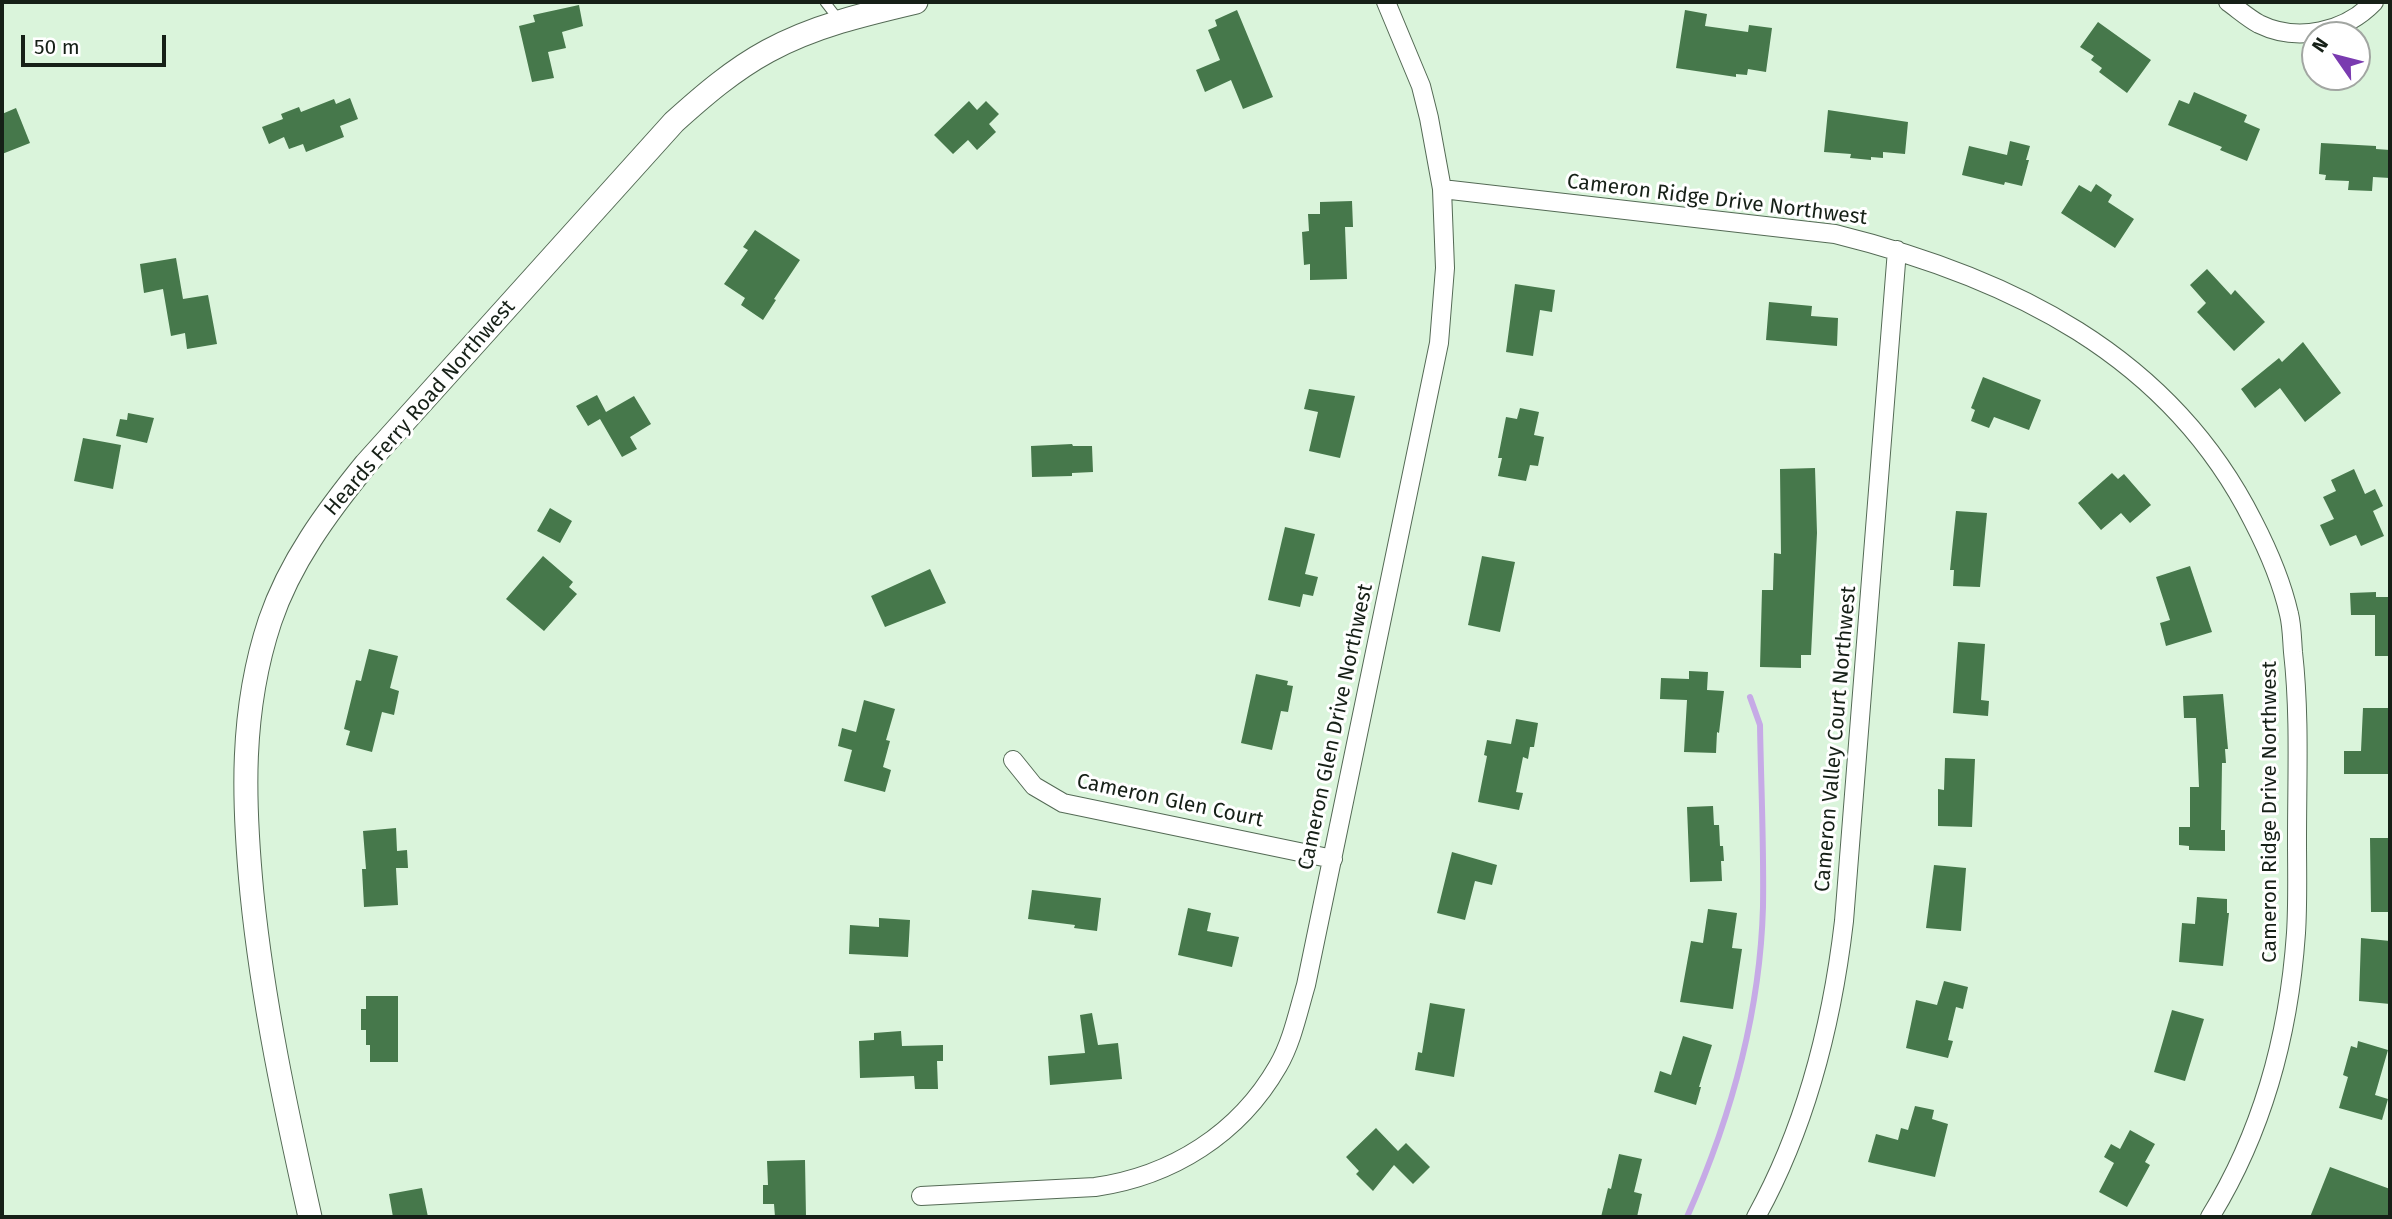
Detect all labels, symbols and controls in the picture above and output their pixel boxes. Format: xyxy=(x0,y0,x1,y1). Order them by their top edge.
scale bar xyxy=(24,21,170,65)
north arrow xyxy=(2301,21,2371,91)
text: N xyxy=(2307,33,2333,57)
text: 50 m xyxy=(34,34,80,60)
street label: Cameron Ridge Drive Northwest xyxy=(1566,169,1868,231)
street label: Heards Ferry Road Northwest xyxy=(319,295,521,521)
street label: Cameron Glen Drive Northwest xyxy=(1293,582,1379,872)
street label: Cameron Valley Court Northwest xyxy=(1810,585,1862,893)
street label: Cameron Ridge Drive Northwest xyxy=(2257,661,2283,963)
street label: Cameron Glen Court xyxy=(1074,769,1266,833)

